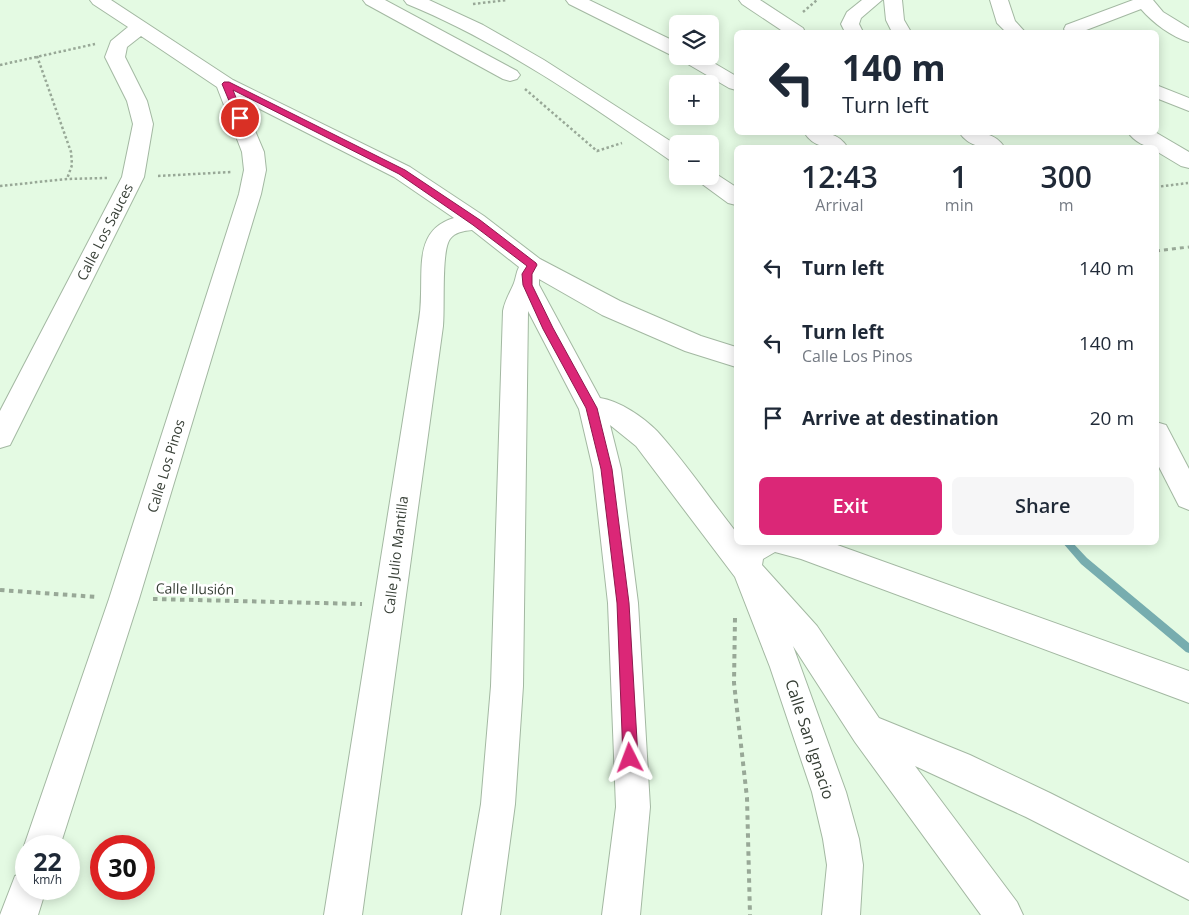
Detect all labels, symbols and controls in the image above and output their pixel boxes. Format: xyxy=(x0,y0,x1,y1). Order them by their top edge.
map controls xyxy=(669,15,719,185)
button: layers xyxy=(669,15,719,65)
text: 140 m xyxy=(842,44,946,91)
icon: left xyxy=(759,50,824,115)
button: + xyxy=(669,75,719,125)
text: Turn left xyxy=(842,89,929,119)
pin xyxy=(219,97,261,139)
icon: arrive xyxy=(226,104,254,132)
button: − xyxy=(669,135,719,185)
text: 12:43 xyxy=(801,156,878,197)
text: 1 xyxy=(951,156,968,197)
text: 300 xyxy=(1041,156,1092,197)
street label: Calle Los Sauces xyxy=(72,180,137,284)
text: Arrival xyxy=(815,194,864,216)
text: min xyxy=(945,194,974,216)
text: m xyxy=(1059,194,1074,216)
icon: left xyxy=(759,254,787,282)
text: Turn left xyxy=(802,255,884,281)
text: 140 m xyxy=(1079,255,1134,281)
text: Turn left xyxy=(802,319,884,345)
icon: left xyxy=(759,329,787,357)
text: 140 m xyxy=(1079,330,1134,356)
text: Calle Los Pinos xyxy=(802,345,913,367)
icon: arrive xyxy=(759,404,787,432)
text: Arrive at destination xyxy=(802,405,999,431)
text: 20 m xyxy=(1090,405,1134,431)
street label: Calle Los Pinos xyxy=(142,416,189,515)
button: Exit xyxy=(759,477,942,535)
button: Share xyxy=(952,477,1134,535)
street label: Calle Julio Mantilla xyxy=(379,495,412,615)
street label: Calle Ilusión xyxy=(156,578,234,599)
street label: Calle San Ignacio xyxy=(780,676,840,802)
position arrow xyxy=(603,731,655,783)
speed limit sign: 30 xyxy=(90,835,155,900)
text: 22 xyxy=(33,844,62,878)
text: km/h xyxy=(33,871,62,888)

